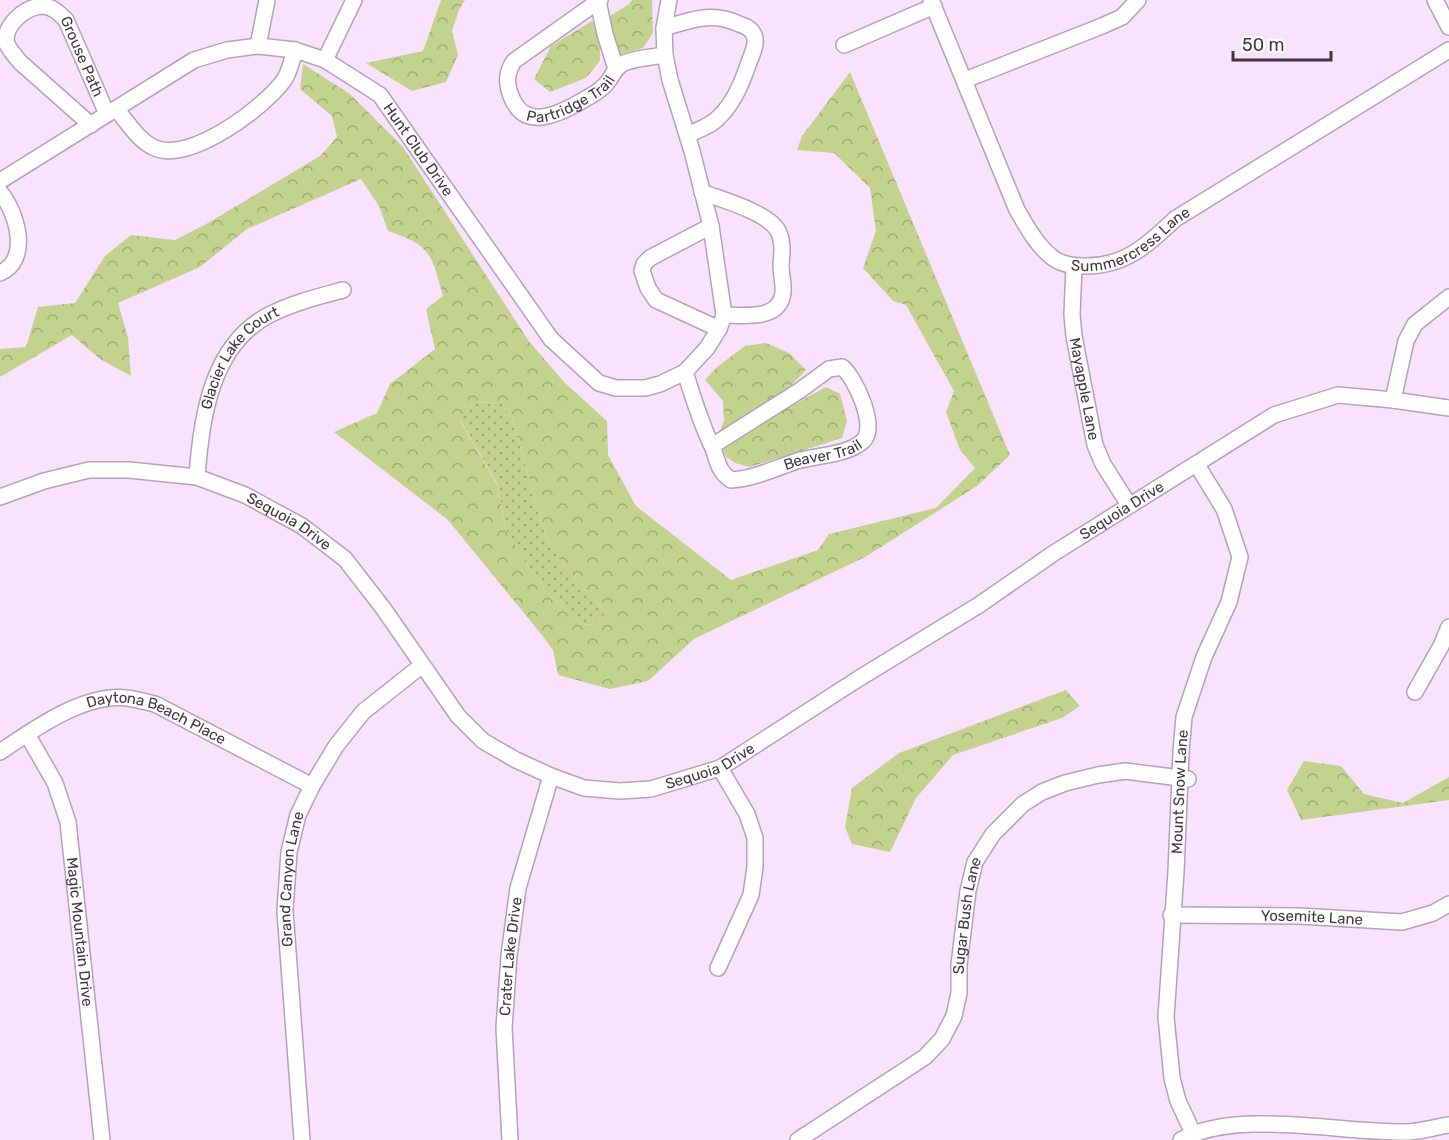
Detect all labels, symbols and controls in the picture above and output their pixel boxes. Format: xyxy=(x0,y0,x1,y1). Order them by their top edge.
street label: Grouse Path xyxy=(56,14,107,99)
scale bar xyxy=(1233,24,1330,62)
text: 50 m xyxy=(1242,34,1285,56)
street label: Partridge Trail xyxy=(525,72,619,126)
street label: Hunt Club Drive xyxy=(379,99,457,200)
street label: Summercress Lane xyxy=(1070,203,1193,275)
street label: Glacier Lake Court xyxy=(197,302,282,411)
street label: Mayapple Lane xyxy=(1065,336,1103,442)
street label: Beaver Trail xyxy=(781,436,866,474)
street label: Sequoia Drive xyxy=(1076,477,1167,544)
street label: Sequoia Drive xyxy=(243,489,335,554)
street label: Daytona Beach Place xyxy=(84,688,229,748)
street label: Mount Snow Lane xyxy=(1168,729,1192,854)
street label: Sequoia Drive xyxy=(663,739,758,793)
street label: Grand Canyon Lane xyxy=(276,810,308,947)
street label: Sugar Bush Lane xyxy=(950,853,985,974)
street label: Magic Mountain Drive xyxy=(63,856,97,1007)
street label: Crater Lake Drive xyxy=(496,896,526,1017)
street label: Yosemite Lane xyxy=(1261,907,1364,929)

